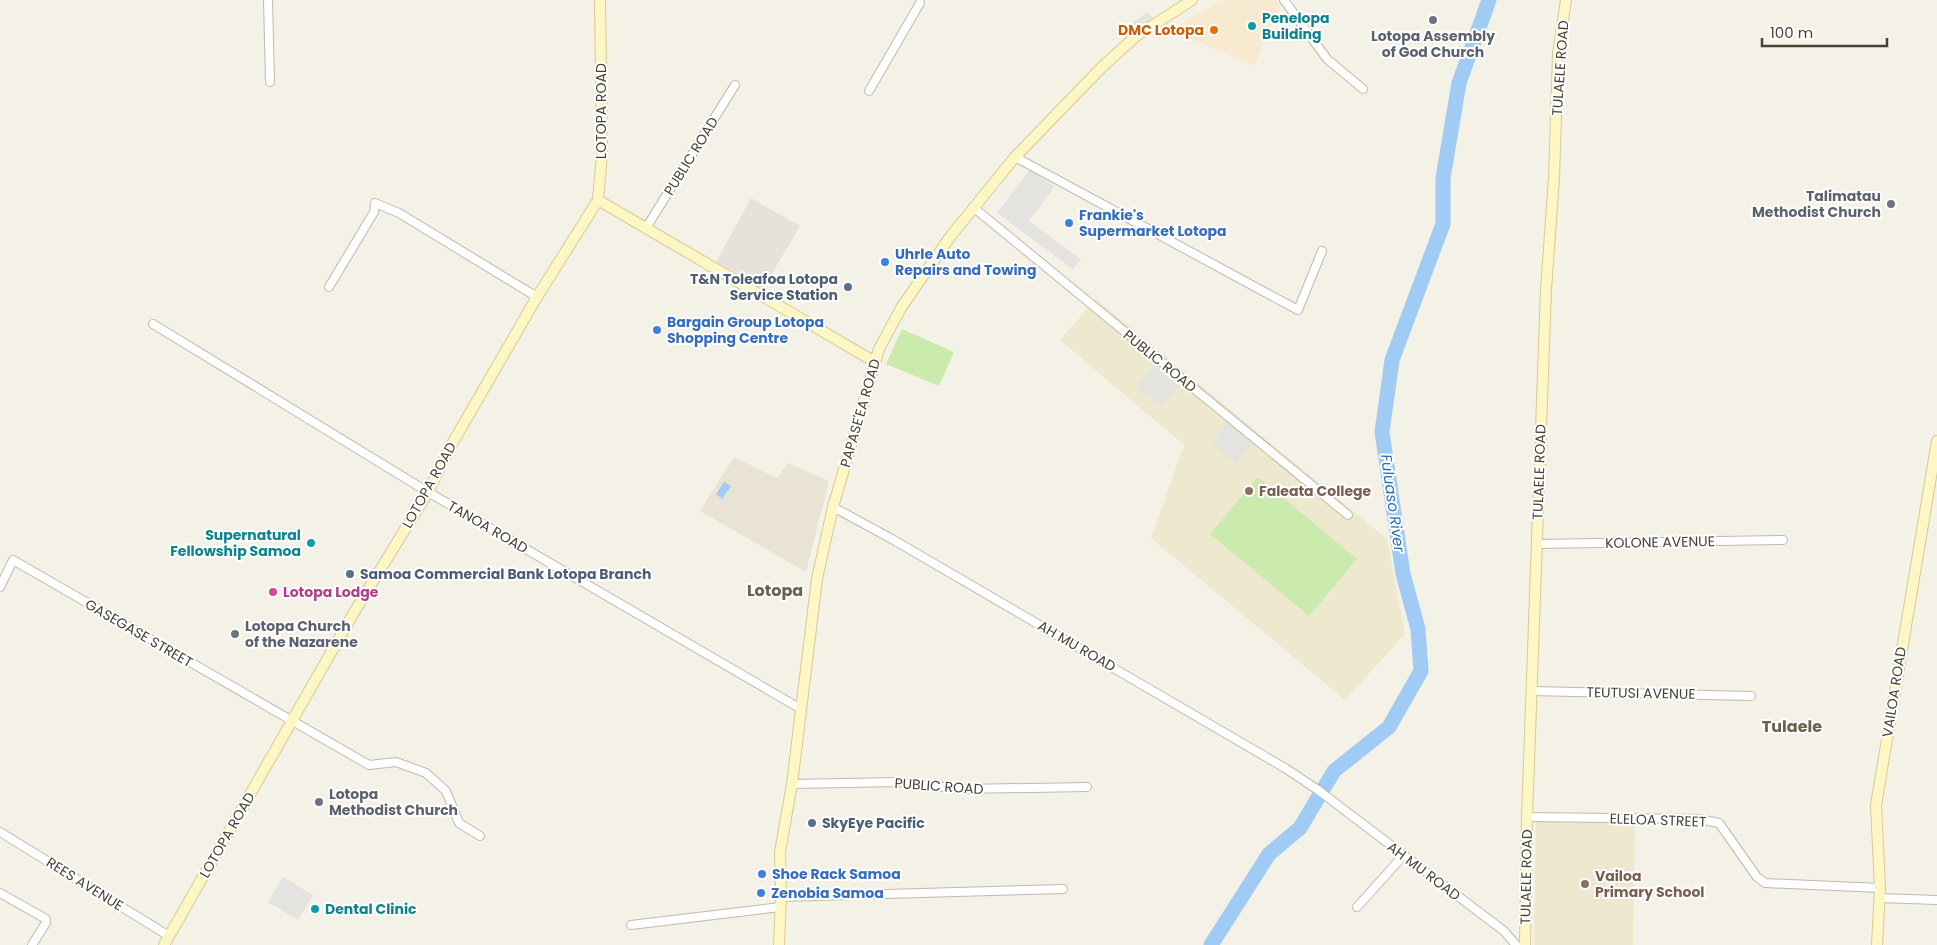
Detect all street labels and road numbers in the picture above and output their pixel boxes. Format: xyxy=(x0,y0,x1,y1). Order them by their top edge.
street label: TULAELE ROAD xyxy=(1547,20,1573,116)
street label: LOTOPA ROAD xyxy=(591,63,611,159)
street label: PUBLIC ROAD xyxy=(659,113,723,199)
street label: PUBLIC ROAD xyxy=(1119,325,1201,397)
street label: PAPASE'EA ROAD xyxy=(835,356,885,470)
street label: TULAELE ROAD xyxy=(1527,424,1551,520)
street label: LOTOPA ROAD xyxy=(397,438,461,532)
street label: TANOA ROAD xyxy=(444,496,532,558)
street label: KOLONE AVENUE xyxy=(1605,531,1715,553)
street label: GASEGASE STREET xyxy=(81,594,197,672)
street label: AH MU ROAD xyxy=(1034,616,1120,676)
street label: VAILOA ROAD xyxy=(1877,645,1911,739)
street label: TEUTUSI AVENUE xyxy=(1586,682,1696,704)
street label: PUBLIC ROAD xyxy=(894,773,984,799)
street label: LOTOPA ROAD xyxy=(194,788,260,881)
street label: ELELOA STREET xyxy=(1609,808,1707,832)
street label: TULAELE ROAD xyxy=(1515,829,1537,925)
street label: AH MU ROAD xyxy=(1383,837,1465,905)
street label: REES AVENUE xyxy=(43,852,127,916)

